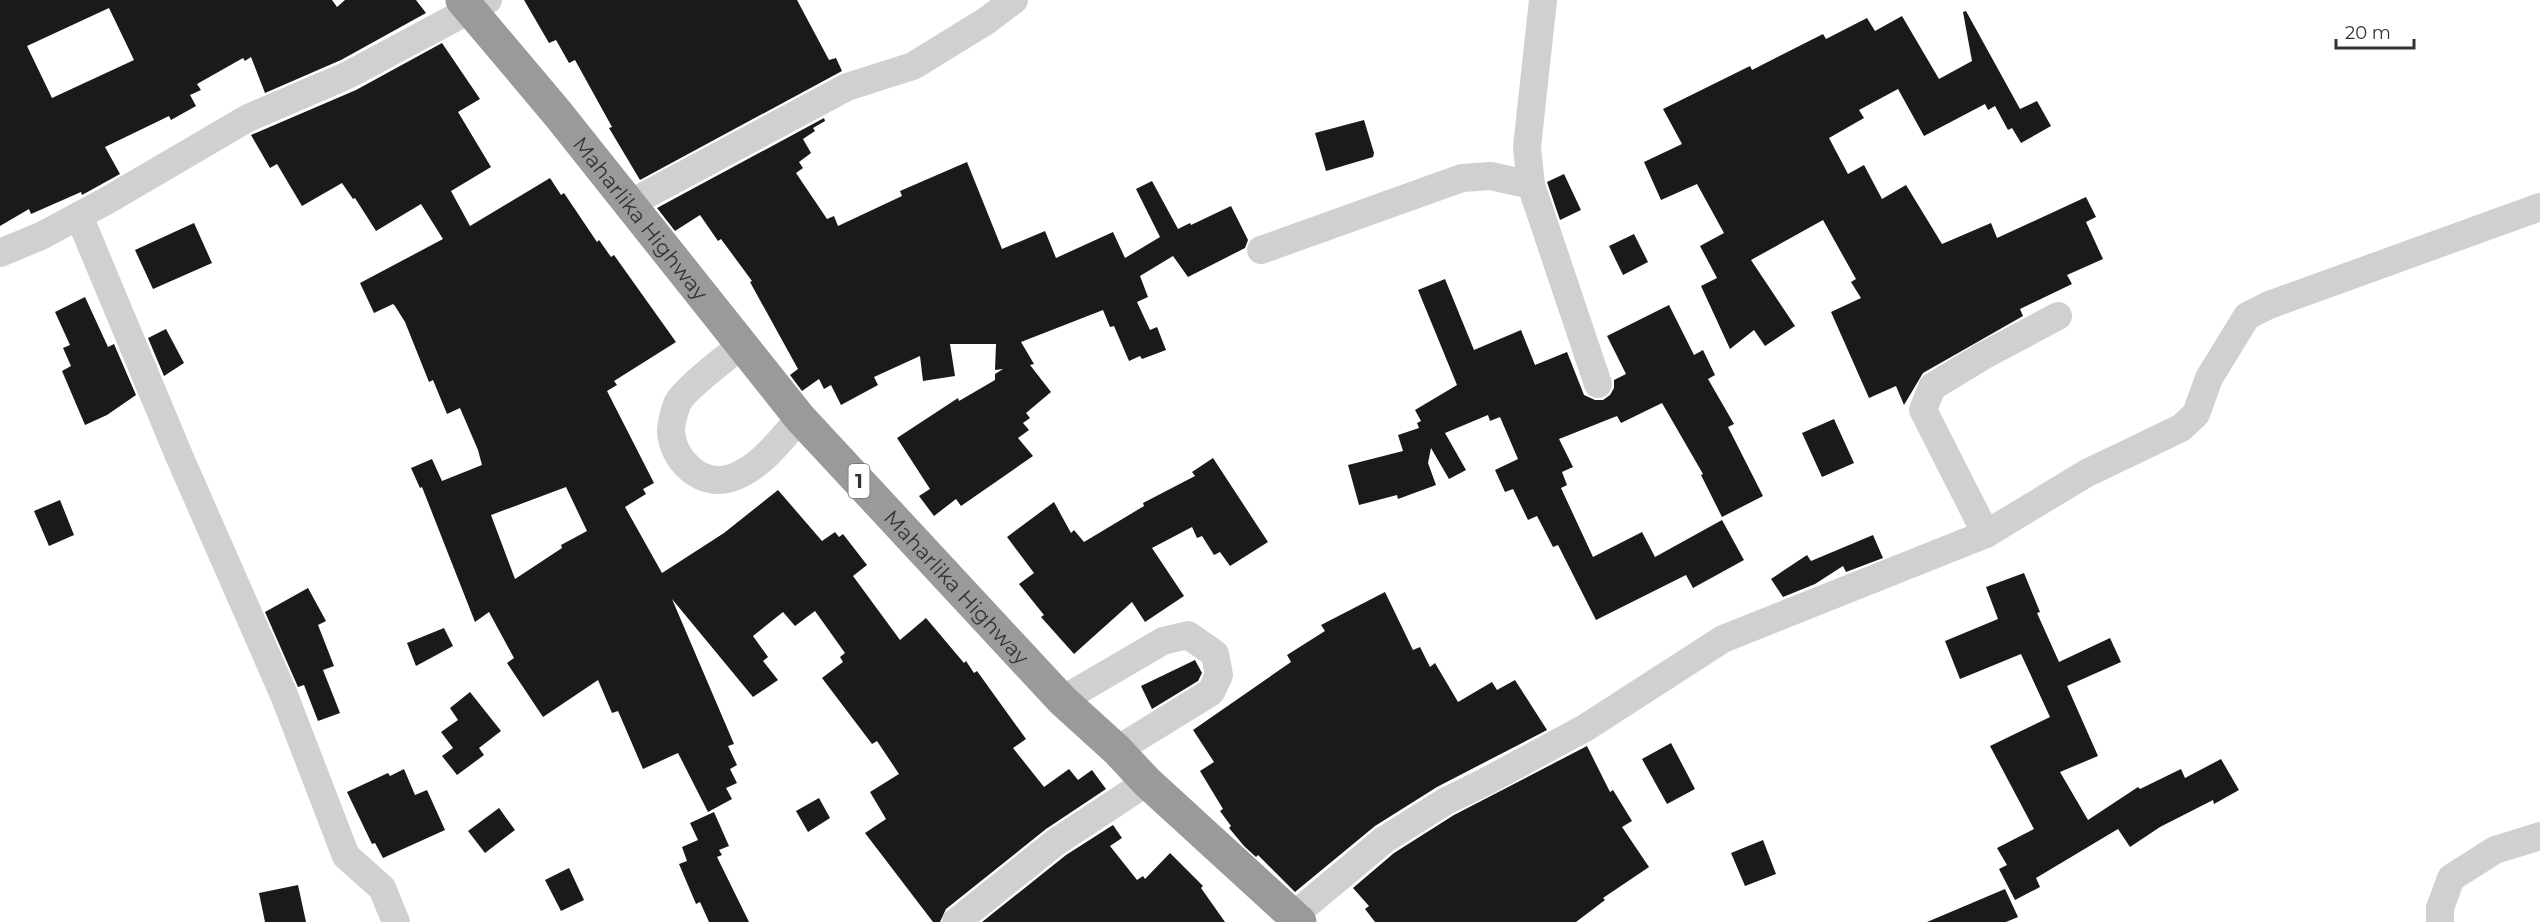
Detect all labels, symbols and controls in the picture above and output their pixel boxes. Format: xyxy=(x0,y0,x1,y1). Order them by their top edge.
scale bar xyxy=(2336,12,2414,50)
text: 20 m xyxy=(2345,22,2391,44)
street label: Maharlika Highway xyxy=(568,131,714,305)
road number: 1 xyxy=(848,464,870,498)
street label: Maharlika Highway xyxy=(879,504,1035,670)

